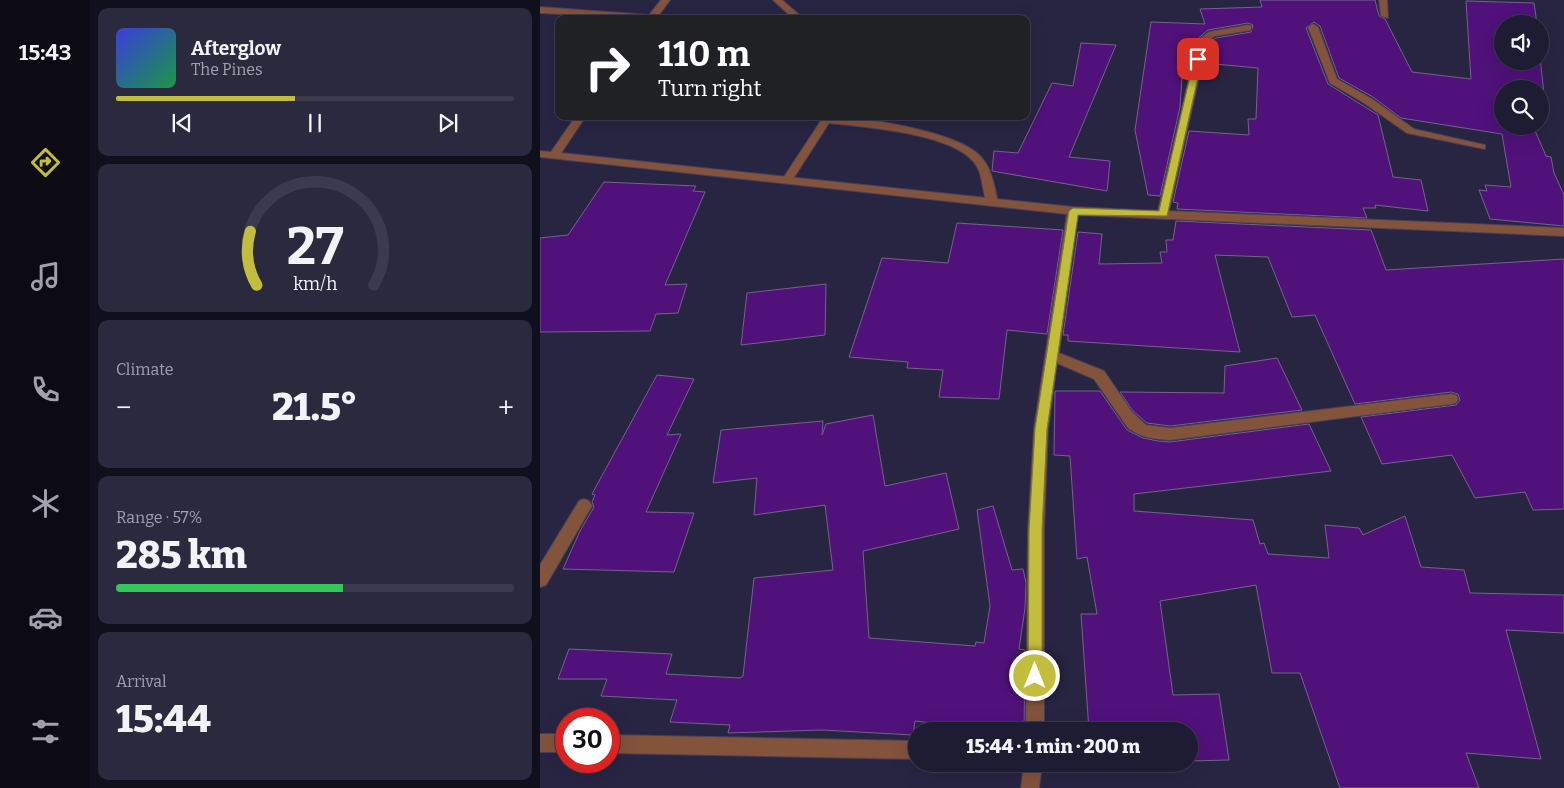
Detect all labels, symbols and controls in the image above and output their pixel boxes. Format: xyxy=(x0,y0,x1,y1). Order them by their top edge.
map controls xyxy=(1494,15,1549,135)
button: sound xyxy=(1494,15,1549,70)
text: 110 m xyxy=(658,33,750,75)
icon: right xyxy=(575,35,640,100)
text: Afterglow xyxy=(191,37,281,60)
pin xyxy=(1177,38,1219,80)
text: 15:43 xyxy=(19,39,71,66)
icon: arrive xyxy=(1184,45,1212,73)
text: The Pines xyxy=(191,60,263,79)
text: Turn right xyxy=(658,75,761,102)
button: search xyxy=(1494,80,1549,135)
icon: previous xyxy=(168,109,196,137)
icon: pause xyxy=(301,109,329,137)
icon: next xyxy=(434,109,462,137)
icon: directions xyxy=(28,145,63,180)
text: 27 xyxy=(287,215,344,278)
icon: music xyxy=(28,259,63,294)
text: km/h xyxy=(293,273,337,295)
text: Climate xyxy=(116,360,174,379)
icon: phone xyxy=(28,372,63,407)
text: 21.5° xyxy=(272,384,358,430)
text: − xyxy=(116,391,131,424)
text: + xyxy=(498,391,514,424)
icon: climate xyxy=(28,486,63,521)
text: Range · 57% xyxy=(116,508,202,527)
text: 285 km xyxy=(116,532,247,578)
icon: car xyxy=(28,600,63,635)
position arrow xyxy=(1008,649,1060,701)
text: Arrival xyxy=(116,672,167,691)
text: 15:44 xyxy=(116,696,211,742)
speed limit sign: 30 xyxy=(555,708,620,773)
icon: filters xyxy=(28,714,63,749)
text: 15:44 · 1 min · 200 m xyxy=(966,735,1140,758)

